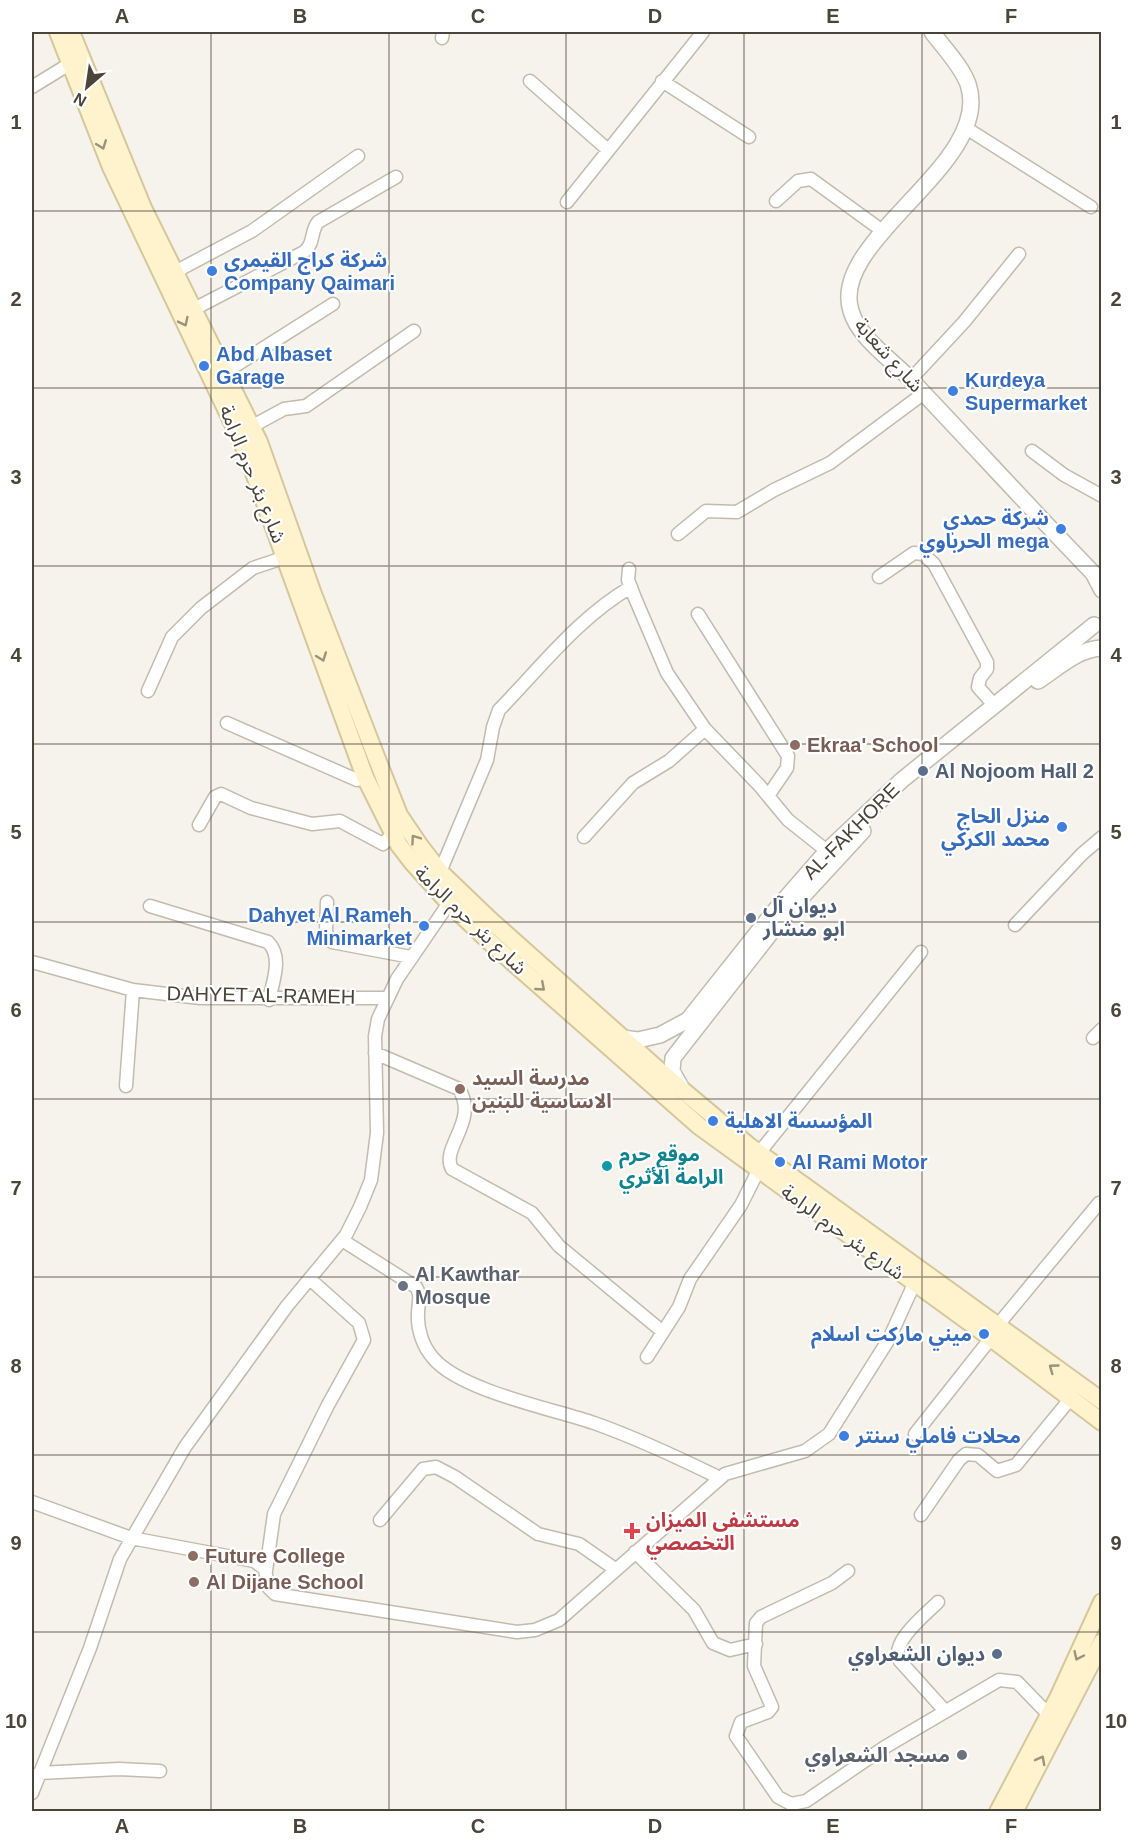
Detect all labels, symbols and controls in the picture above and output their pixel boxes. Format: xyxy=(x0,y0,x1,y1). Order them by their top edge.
text: A xyxy=(115,5,129,27)
text: B xyxy=(293,5,307,27)
text: C xyxy=(471,5,485,27)
text: D xyxy=(648,5,662,27)
text: E xyxy=(826,5,840,27)
text: F xyxy=(1005,5,1017,27)
north arrow xyxy=(57,57,117,117)
text: N xyxy=(71,89,89,110)
text: 1 xyxy=(10,111,22,133)
text: 1 xyxy=(1110,111,1122,133)
one-way arrow xyxy=(95,139,108,150)
place label: شركة كراج القيمري Company Qaimari xyxy=(224,249,395,294)
marker: شركة كراج القيمري Company Qaimari xyxy=(205,264,219,278)
text: 2 xyxy=(10,288,22,310)
text: 2 xyxy=(1110,288,1122,310)
street label: شارع شعابة xyxy=(847,314,928,399)
one-way arrow xyxy=(177,315,188,326)
place label: Abd Albaset Garage xyxy=(216,343,332,388)
marker: Abd Albaset Garage xyxy=(197,359,211,373)
place label: Kurdeya Supermarket xyxy=(965,369,1088,414)
marker: Kurdeya Supermarket xyxy=(946,384,960,398)
street label: شارع بئر حرم الرامة xyxy=(212,402,291,548)
text: 3 xyxy=(10,466,22,488)
text: 3 xyxy=(1110,466,1122,488)
place label: شركة حمدي الحرباوي mega xyxy=(919,507,1050,558)
marker: شركة حمدي الحرباوي mega xyxy=(1054,522,1068,536)
text: 4 xyxy=(10,644,22,666)
text: 4 xyxy=(1110,644,1122,666)
one-way arrow xyxy=(315,651,328,662)
place label: Ekraa' School xyxy=(807,734,938,756)
marker: Ekraa' School xyxy=(788,738,802,752)
place label: Al Nojoom Hall 2 xyxy=(935,760,1094,782)
marker: Al Nojoom Hall 2 xyxy=(916,764,930,778)
street label: AL-FAKHORE xyxy=(798,778,904,884)
place label: منزل الحاج محمد الكركي xyxy=(941,805,1050,856)
marker: منزل الحاج محمد الكركي xyxy=(1055,820,1069,834)
text: 5 xyxy=(10,821,22,843)
text: 5 xyxy=(1110,821,1122,843)
one-way arrow xyxy=(411,834,422,845)
street label: شارع بئر حرم الرامة xyxy=(408,861,531,982)
place label: ديوان آل ابو منشار xyxy=(762,895,845,941)
place label: Dahyet Al Rameh Minimarket xyxy=(248,904,412,949)
marker: ديوان آل ابو منشار xyxy=(744,911,758,925)
marker: Dahyet Al Rameh Minimarket xyxy=(417,919,431,933)
one-way arrow xyxy=(534,980,545,991)
street label: DAHYET AL-RAMEH xyxy=(167,982,355,1008)
text: 6 xyxy=(10,999,22,1021)
text: 6 xyxy=(1110,999,1122,1021)
place label: مدرسة السيد الاساسية للبنين xyxy=(472,1067,612,1113)
marker: مدرسة السيد الاساسية للبنين xyxy=(453,1082,467,1096)
place label: المؤسسة الاهلية xyxy=(725,1110,873,1133)
marker: المؤسسة الاهلية xyxy=(706,1114,720,1128)
place label: موقع حرم الرامة الأثري xyxy=(619,1143,723,1194)
place label: Al Rami Motor xyxy=(792,1151,928,1173)
marker: Al Rami Motor xyxy=(773,1155,787,1169)
marker: موقع حرم الرامة الأثري xyxy=(600,1159,614,1173)
text: 7 xyxy=(10,1177,22,1199)
text: 7 xyxy=(1110,1177,1122,1199)
street label: شارع بئر حرم الرامة xyxy=(775,1180,909,1287)
place label: Al Kawthar Mosque xyxy=(415,1263,520,1308)
marker: Al Kawthar Mosque xyxy=(396,1279,410,1293)
place label: ميني ماركت اسلام xyxy=(811,1323,972,1351)
marker: ميني ماركت اسلام xyxy=(977,1327,991,1341)
text: 8 xyxy=(10,1355,22,1377)
text: 8 xyxy=(1110,1355,1122,1377)
one-way arrow xyxy=(1049,1364,1060,1375)
place label: محلات فاملي سنتر xyxy=(855,1425,1021,1453)
marker: محلات فاملي سنتر xyxy=(837,1429,851,1443)
place label: مستشفى الميزان التخصصي xyxy=(646,1509,800,1560)
marker: مستشفى الميزان التخصصي xyxy=(623,1522,641,1540)
text: 9 xyxy=(10,1532,22,1554)
text: 9 xyxy=(1110,1532,1122,1554)
place label: Future College xyxy=(205,1545,345,1567)
marker: Future College xyxy=(186,1549,200,1563)
place label: Al Dijane School xyxy=(206,1571,364,1593)
marker: Al Dijane School xyxy=(187,1575,201,1589)
place label: ديوان الشعراوي xyxy=(848,1643,985,1671)
marker: ديوان الشعراوي xyxy=(990,1647,1004,1661)
one-way arrow xyxy=(1074,1649,1086,1660)
text: 10 xyxy=(5,1710,27,1732)
text: 10 xyxy=(1105,1710,1127,1732)
place label: مسجد الشعراوي xyxy=(805,1744,950,1772)
marker: مسجد الشعراوي xyxy=(955,1748,969,1762)
one-way arrow xyxy=(1034,1755,1046,1766)
text: A xyxy=(115,1815,129,1837)
text: B xyxy=(293,1815,307,1837)
text: C xyxy=(471,1815,485,1837)
text: D xyxy=(648,1815,662,1837)
text: E xyxy=(826,1815,840,1837)
text: F xyxy=(1005,1815,1017,1837)

